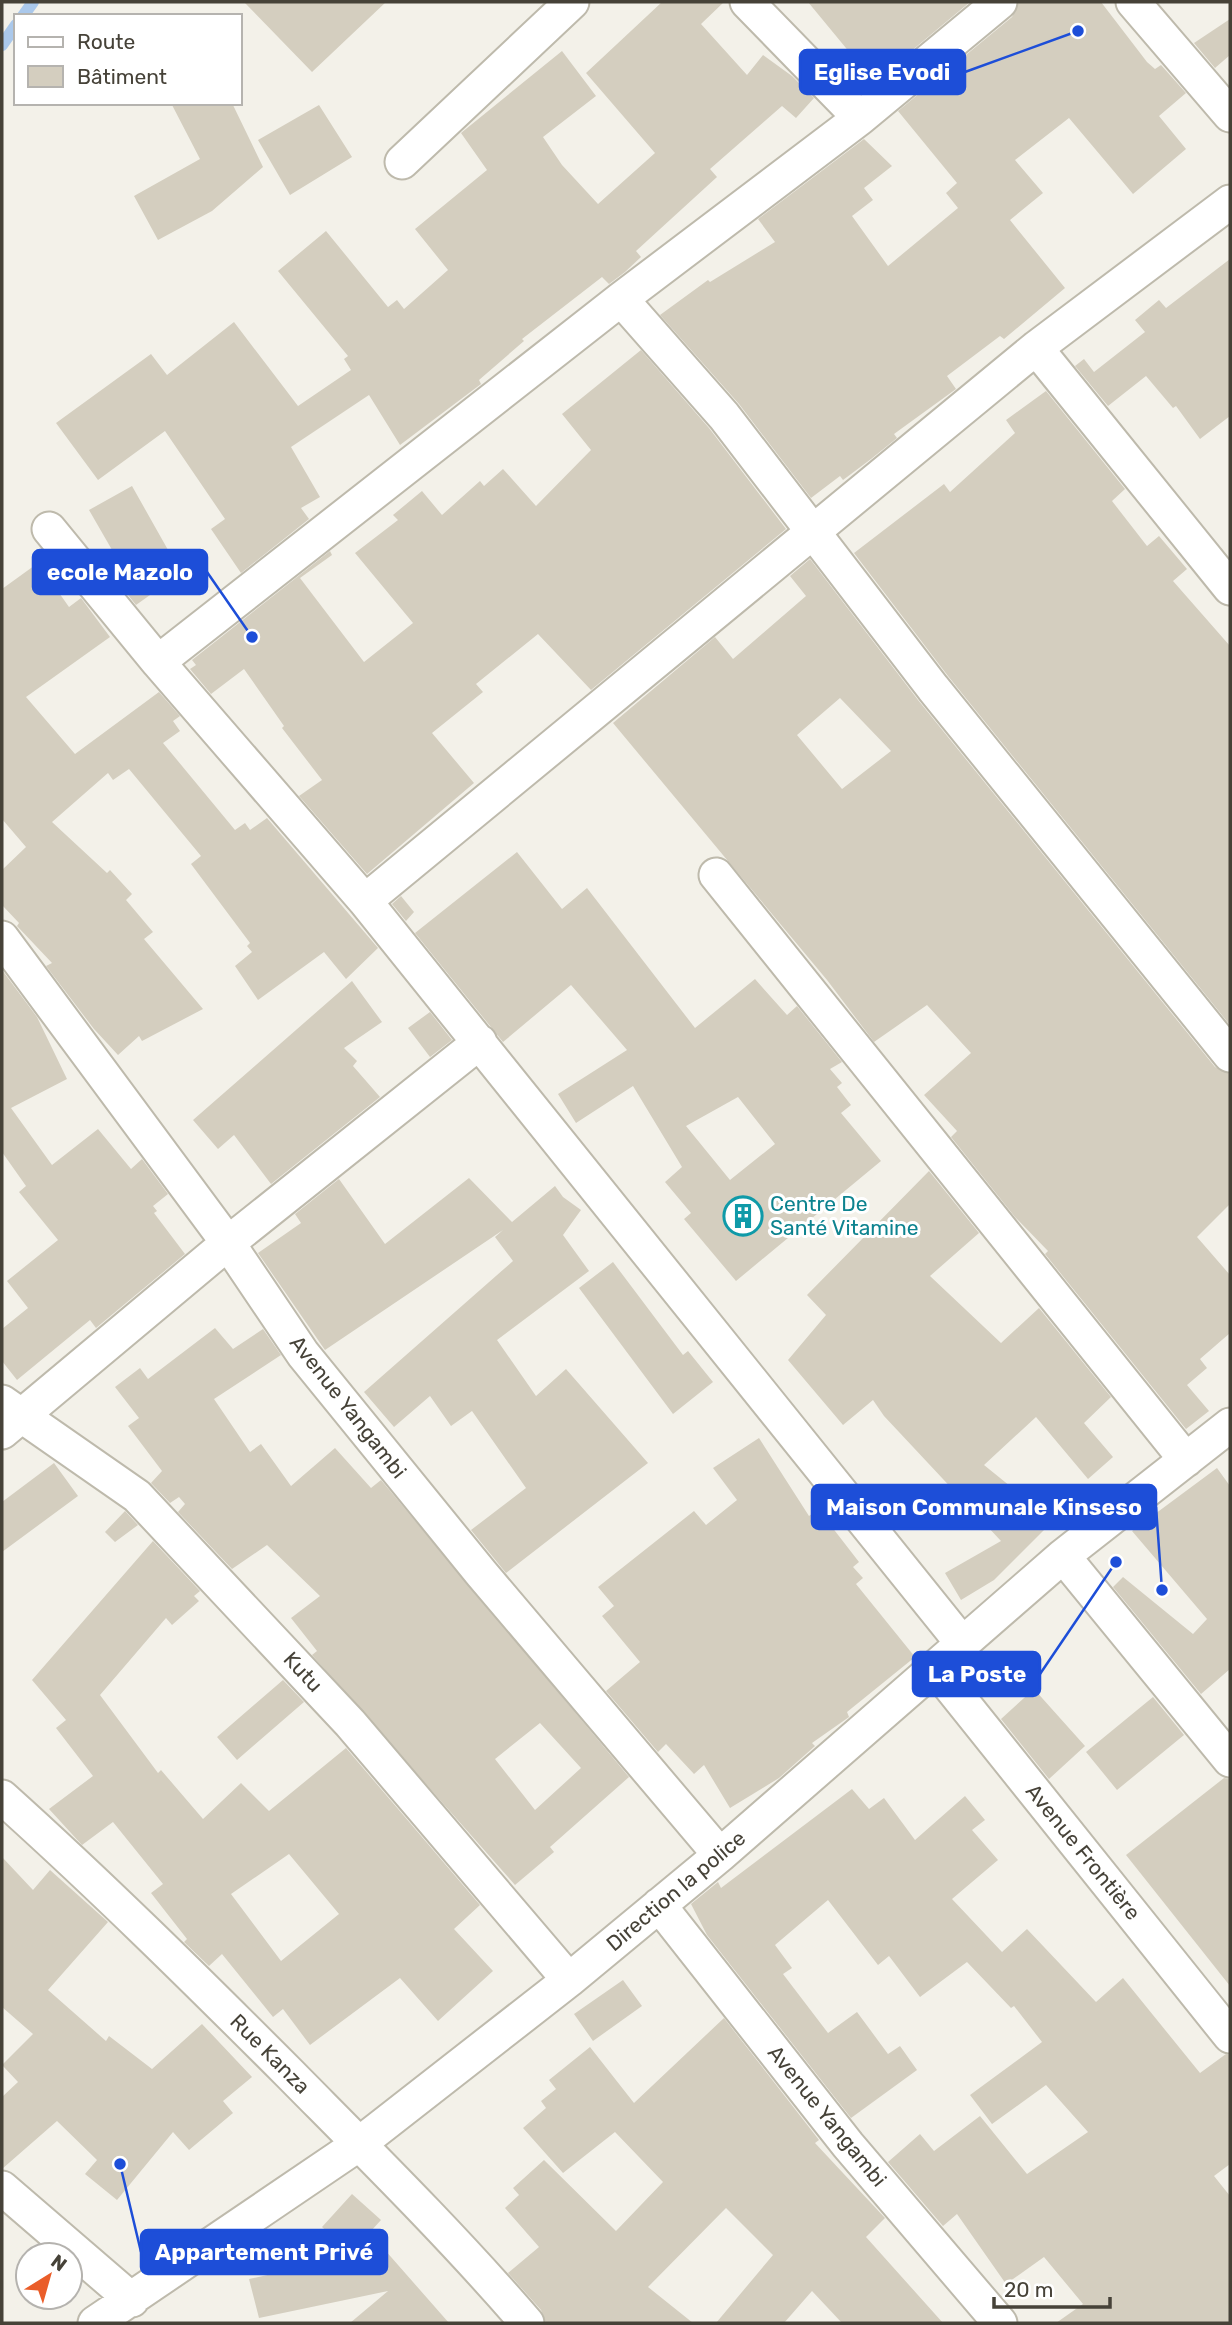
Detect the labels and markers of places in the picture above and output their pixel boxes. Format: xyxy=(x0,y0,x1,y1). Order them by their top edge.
callout: Eglise Evodi xyxy=(800,50,965,94)
callout: ecole Mazolo xyxy=(33,550,207,594)
place label: Centre De Santé Vitamine xyxy=(770,1191,919,1240)
building icon: Centre De Santé Vitamine xyxy=(722,1195,764,1237)
callout: Maison Communale Kinseso xyxy=(812,1485,1156,1529)
callout: La Poste xyxy=(913,1652,1040,1696)
callout: Appartement Privé xyxy=(141,2230,387,2274)

